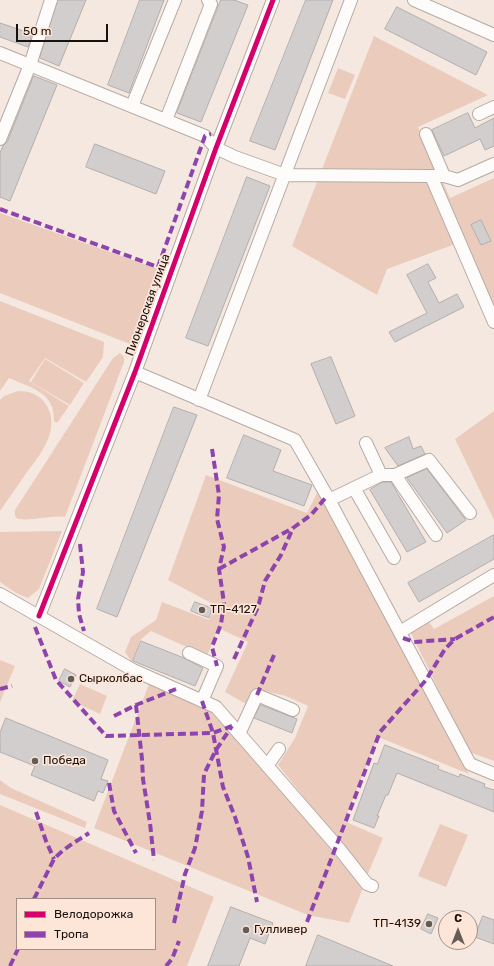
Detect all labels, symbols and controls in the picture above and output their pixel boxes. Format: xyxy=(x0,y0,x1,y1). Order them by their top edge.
scale bar xyxy=(18,16,110,42)
text: 50 m xyxy=(23,24,51,38)
street label: Пионерская улица xyxy=(123,252,173,358)
place label: ТП-4127 xyxy=(210,603,257,617)
marker: ТП-4127 xyxy=(197,605,207,615)
place label: Сырколбас xyxy=(79,672,143,686)
marker: Сырколбас xyxy=(66,674,76,684)
place label: Победа xyxy=(43,754,86,768)
marker: Победа xyxy=(30,756,40,766)
legend xyxy=(16,898,156,950)
text: Велодорожка xyxy=(54,907,133,921)
north arrow xyxy=(438,910,478,950)
text: С xyxy=(454,912,462,925)
place label: ТП-4139 xyxy=(373,917,421,931)
marker: ТП-4139 xyxy=(424,919,434,929)
place label: Гулливер xyxy=(254,923,307,937)
marker: Гулливер xyxy=(241,925,251,935)
text: Тропа xyxy=(54,927,89,941)

